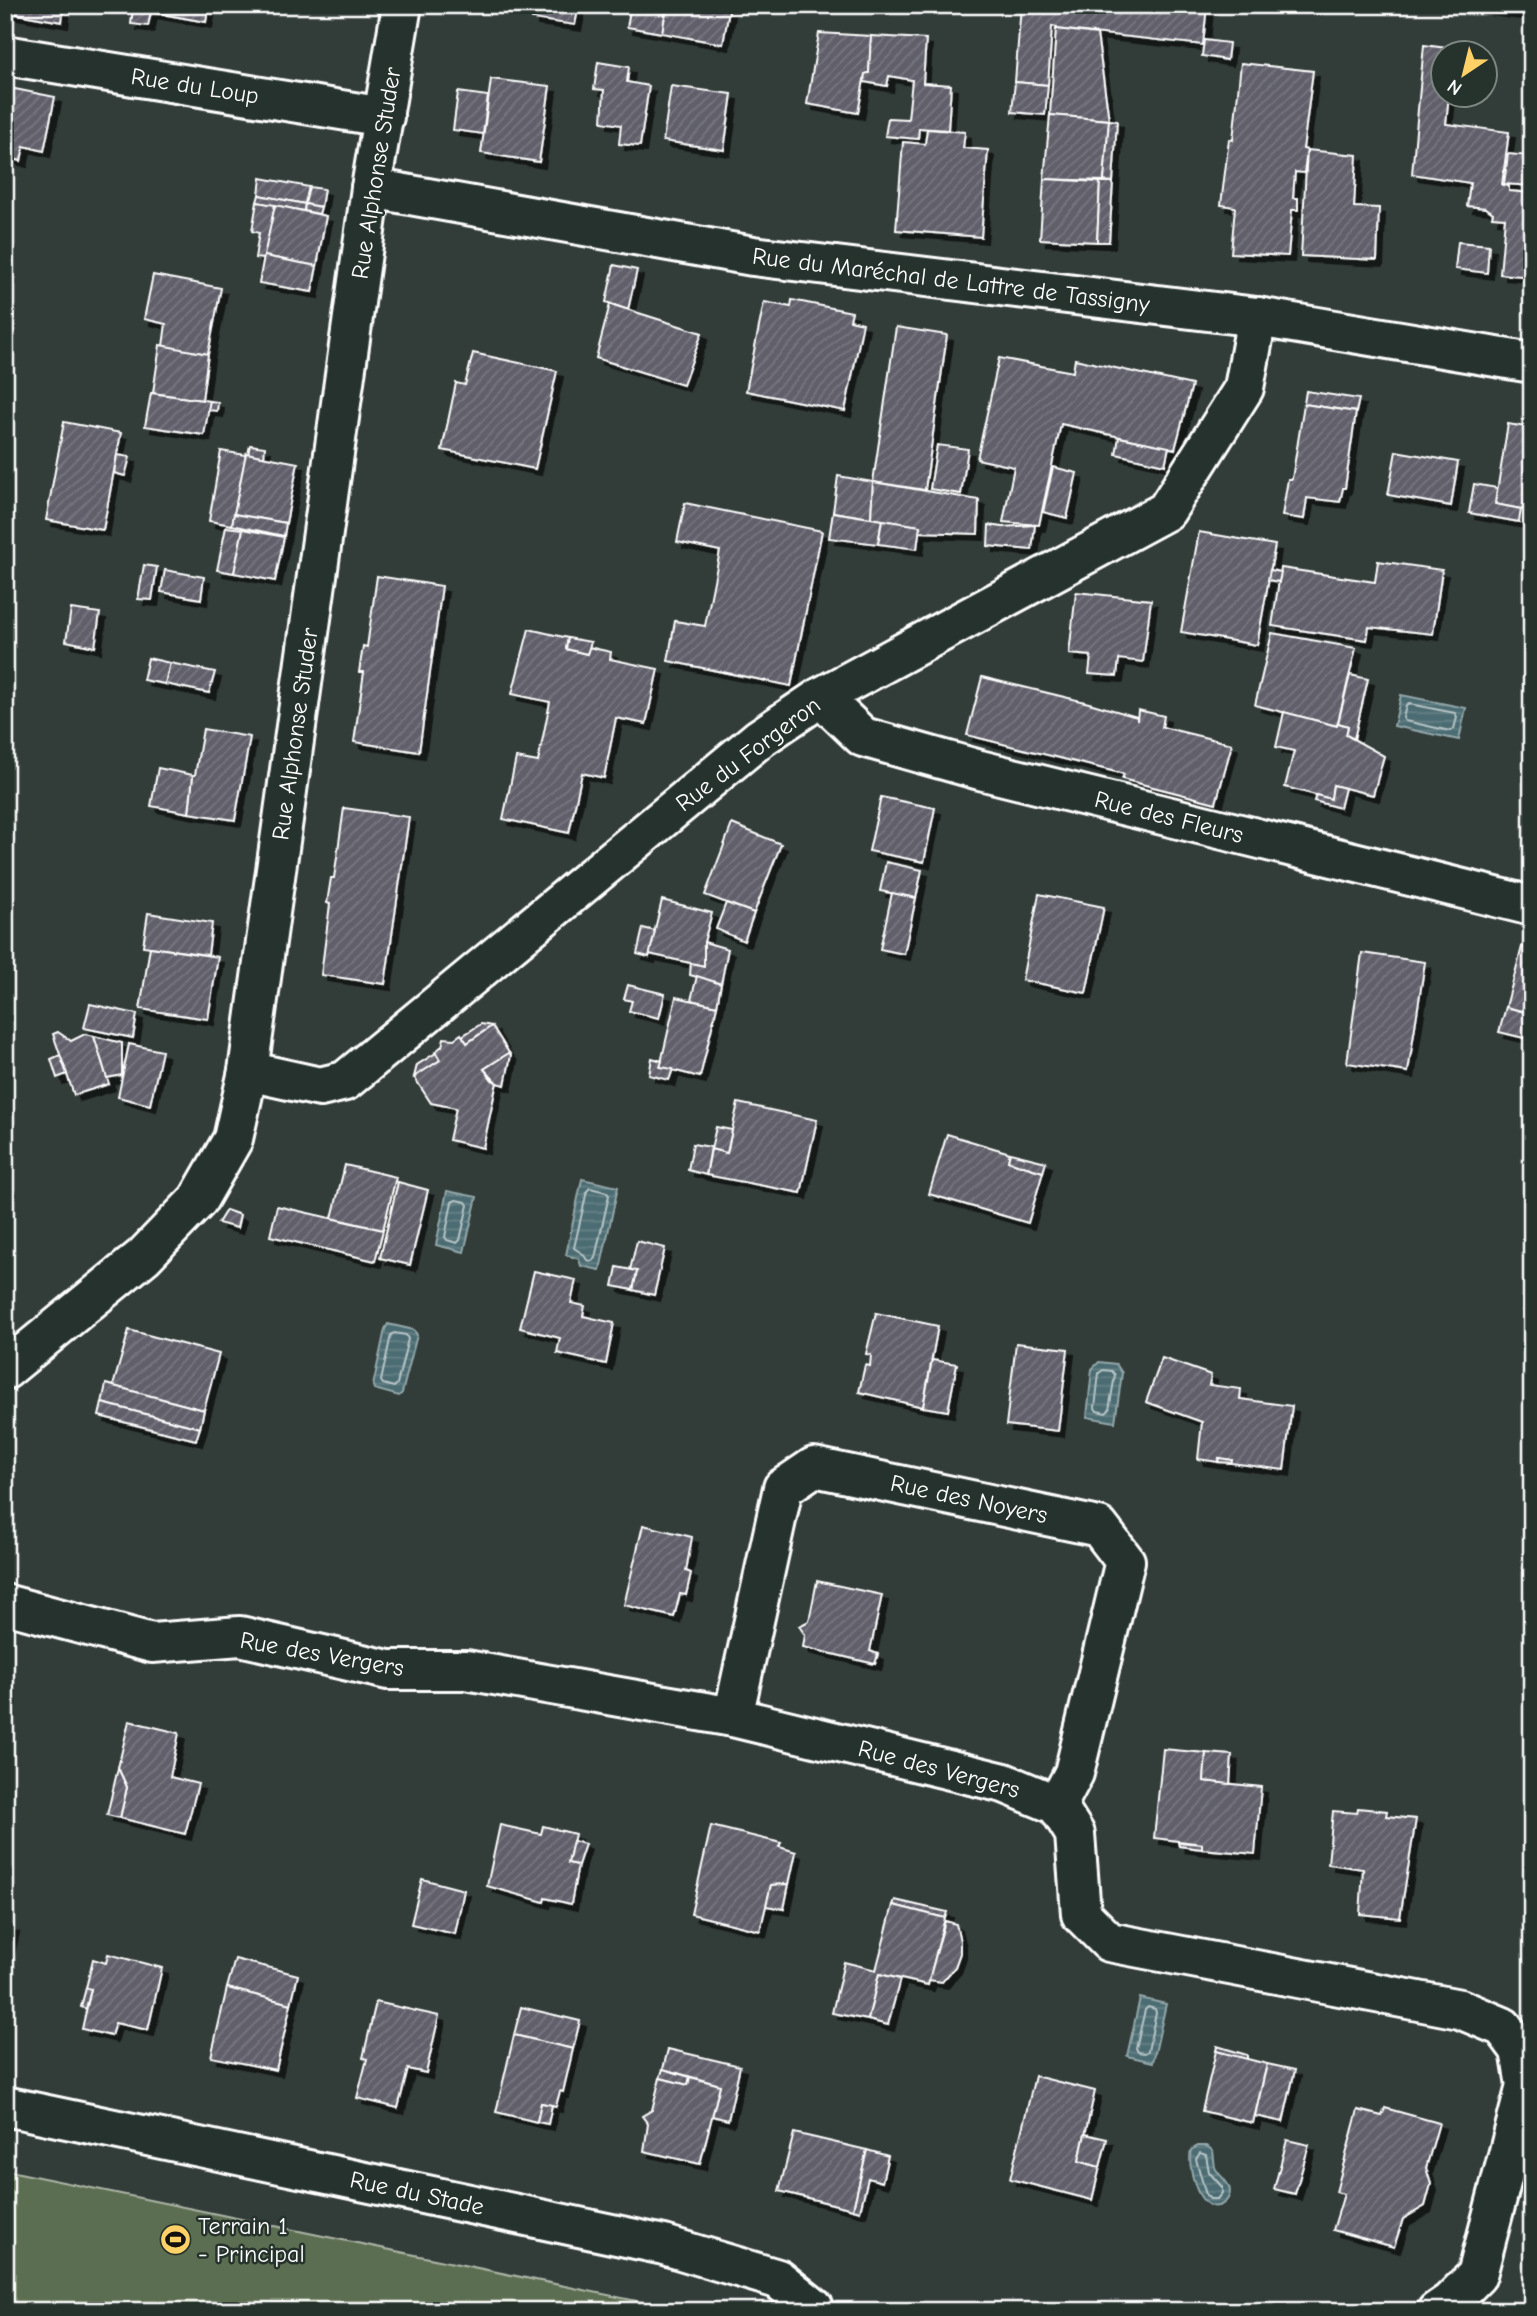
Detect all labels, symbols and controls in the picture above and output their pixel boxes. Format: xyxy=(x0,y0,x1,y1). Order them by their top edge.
north arrow xyxy=(1428,38,1498,108)
street label: Rue du Loup xyxy=(129,62,261,110)
street label: Rue Alphonse Studer xyxy=(345,65,407,281)
text: N xyxy=(1443,75,1466,100)
street label: Rue du Maréchal de Lattre de Tassigny xyxy=(751,242,1152,318)
street label: Rue Alphonse Studer xyxy=(266,626,324,842)
street label: Rue du Forgeron xyxy=(670,691,826,817)
street label: Rue des Fleurs xyxy=(1092,785,1246,849)
street label: Rue des Noyers xyxy=(888,1469,1050,1529)
street label: Rue des Vergers xyxy=(238,1626,406,1682)
street label: Rue des Vergers xyxy=(855,1734,1023,1804)
street label: Rue du Stade xyxy=(347,2165,487,2221)
place label: Terrain 1 - Principal xyxy=(198,2212,305,2268)
sports icon: Terrain 1 - Principal xyxy=(158,2223,192,2257)

